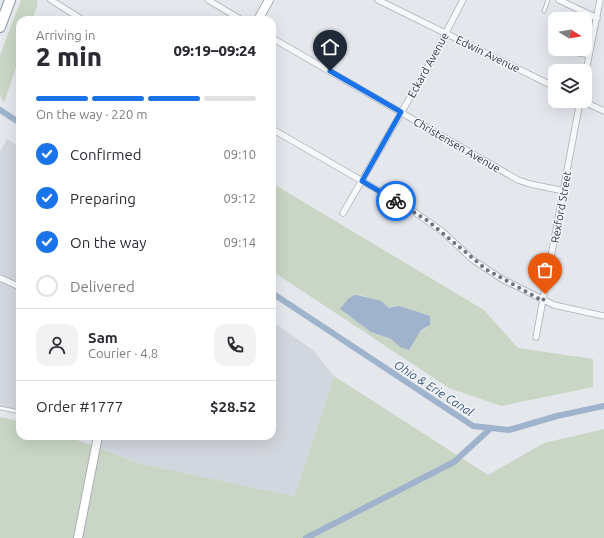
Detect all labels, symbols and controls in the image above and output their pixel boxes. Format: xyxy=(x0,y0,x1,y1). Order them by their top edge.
north arrow xyxy=(548,12,592,56)
map controls xyxy=(548,12,592,108)
text: Arriving in xyxy=(36,28,95,42)
pin xyxy=(313,30,347,71)
street label: Eckard Avenue xyxy=(405,30,451,100)
street label: Edwin Avenue xyxy=(454,33,522,75)
icon: home xyxy=(319,36,341,58)
text: 2 min xyxy=(36,42,102,71)
text: 09:19–09:24 xyxy=(173,42,256,59)
button: layers xyxy=(548,64,592,108)
text: On the way · 220 m xyxy=(36,107,148,121)
street label: Christensen Avenue xyxy=(412,115,502,175)
icon: check xyxy=(36,143,58,165)
text: Confirmed xyxy=(70,146,142,163)
text: 09:10 xyxy=(223,147,256,161)
street label: Rexford Street xyxy=(549,169,573,244)
courier xyxy=(376,181,416,221)
icon: check xyxy=(36,187,58,209)
text: Preparing xyxy=(70,190,136,207)
icon: bike xyxy=(385,190,407,212)
text: 09:12 xyxy=(223,191,256,205)
icon: check xyxy=(36,231,58,253)
text: On the way xyxy=(70,234,146,251)
text: 09:14 xyxy=(223,235,256,249)
pin xyxy=(528,253,562,294)
icon: bag xyxy=(534,259,556,281)
text: Delivered xyxy=(70,278,135,295)
button: person xyxy=(36,324,78,366)
button: phone xyxy=(214,324,256,366)
text: Sam xyxy=(88,329,118,346)
text: Courier · 4.8 xyxy=(88,346,158,360)
water label: Ohio & Erie Canal xyxy=(392,358,477,419)
text: Order #1777 xyxy=(36,398,123,415)
text: $28.52 xyxy=(210,398,256,415)

